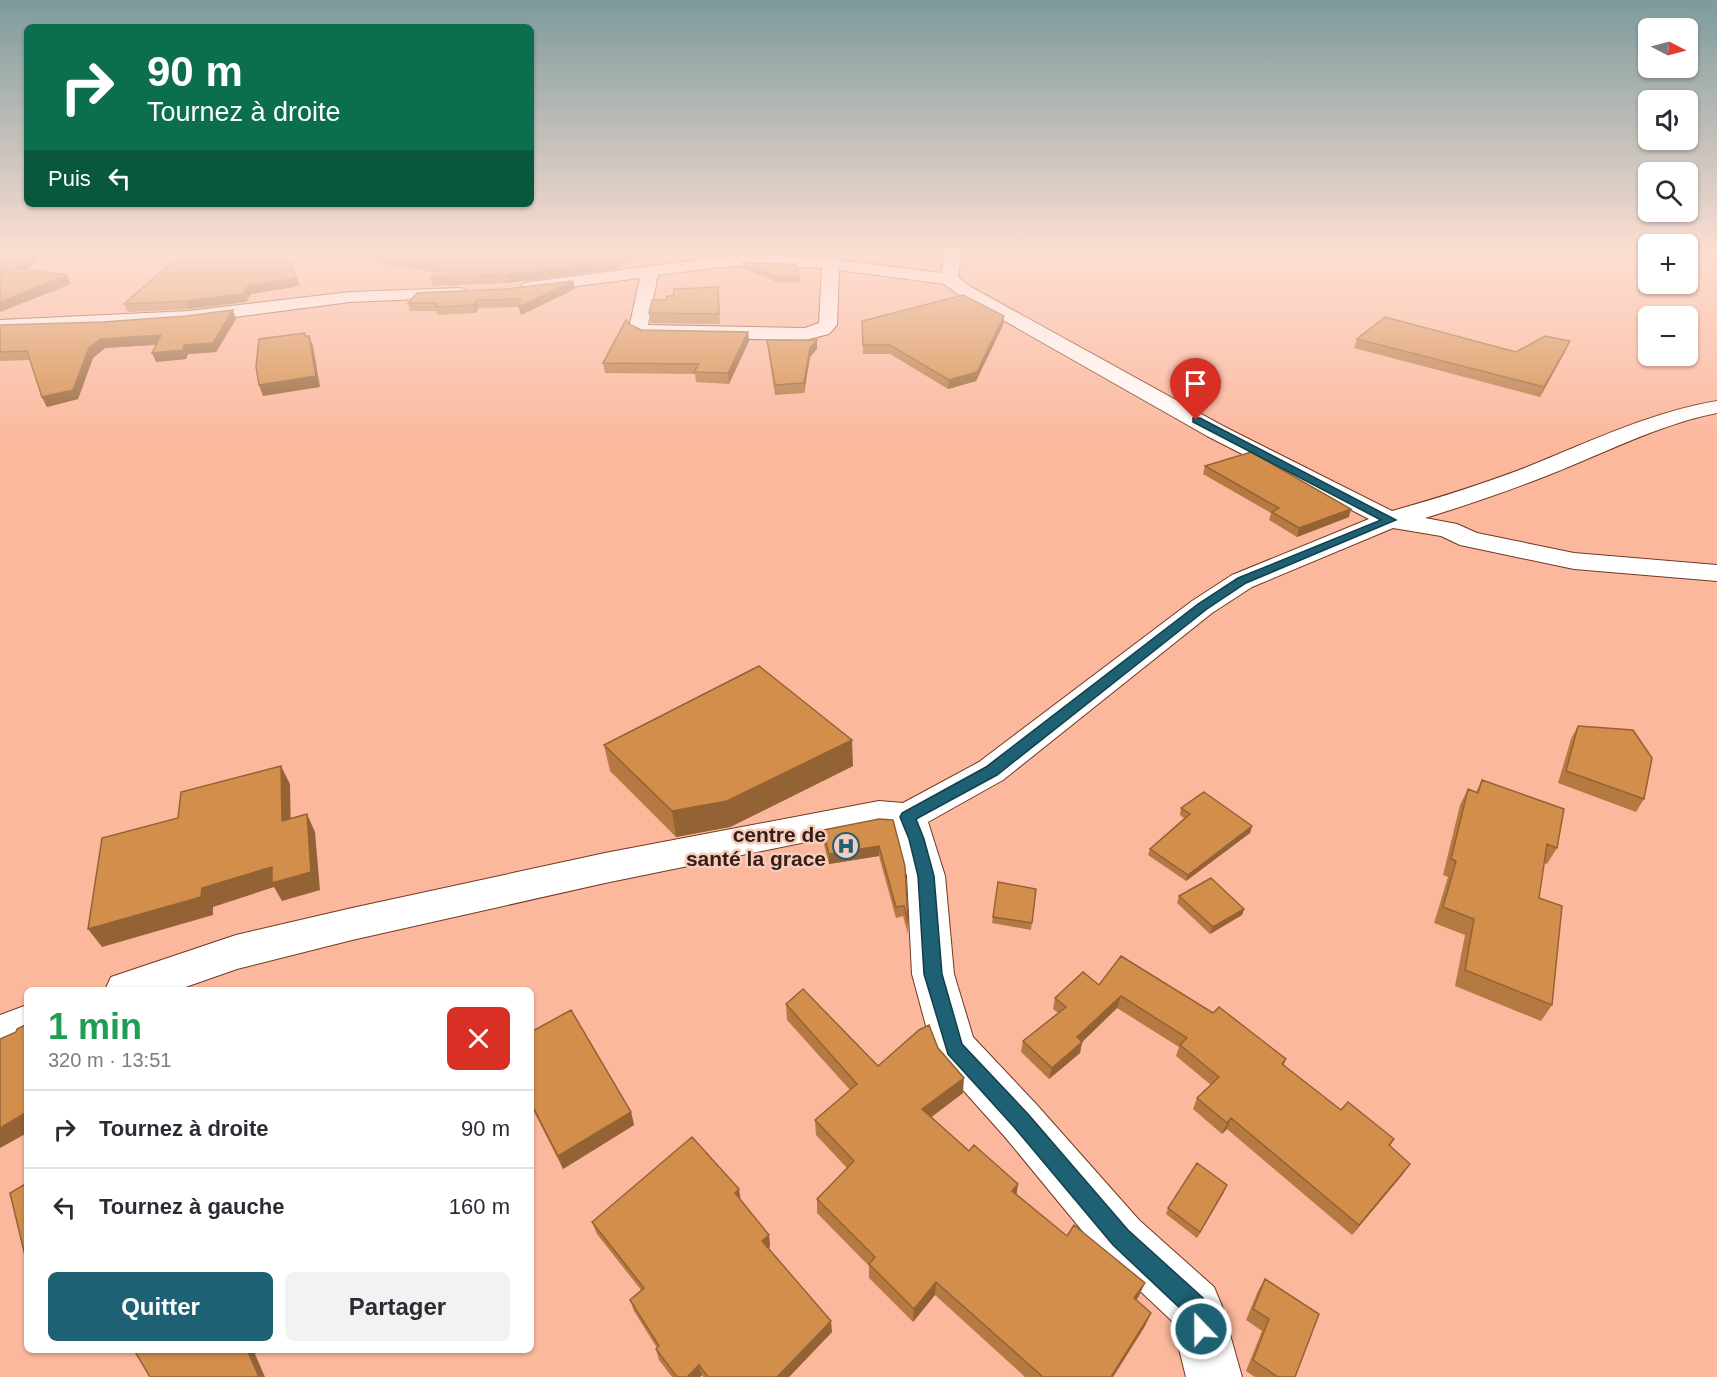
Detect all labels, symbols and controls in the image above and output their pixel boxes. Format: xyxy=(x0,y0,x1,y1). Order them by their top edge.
north arrow xyxy=(1638,18,1698,78)
map controls xyxy=(1638,18,1698,366)
icon: right xyxy=(48,48,126,126)
text: 90 m xyxy=(147,48,243,95)
button: sound xyxy=(1638,90,1698,150)
text: Tournez à droite xyxy=(147,97,341,127)
icon: left xyxy=(103,162,136,195)
button: search xyxy=(1638,162,1698,222)
text: Puis xyxy=(48,166,91,191)
button: + xyxy=(1638,234,1698,294)
button: − xyxy=(1638,306,1698,366)
pin xyxy=(1170,358,1221,420)
icon: arrive xyxy=(1179,367,1212,400)
place label: centre de santé la grace xyxy=(686,823,826,870)
hospital icon: centre de santé la grace xyxy=(831,831,861,861)
text: 1 min xyxy=(48,1006,142,1047)
button: close xyxy=(447,1007,510,1070)
text: 320 m · 13:51 xyxy=(48,1049,171,1071)
icon: right xyxy=(48,1113,81,1146)
text: Tournez à droite xyxy=(99,1116,269,1141)
text: 90 m xyxy=(461,1116,510,1141)
icon: left xyxy=(48,1191,81,1224)
text: Tournez à gauche xyxy=(99,1194,284,1219)
text: 160 m xyxy=(449,1194,510,1219)
button: Quitter xyxy=(48,1272,273,1341)
button: Partager xyxy=(285,1272,510,1341)
position arrow xyxy=(1169,1297,1233,1361)

